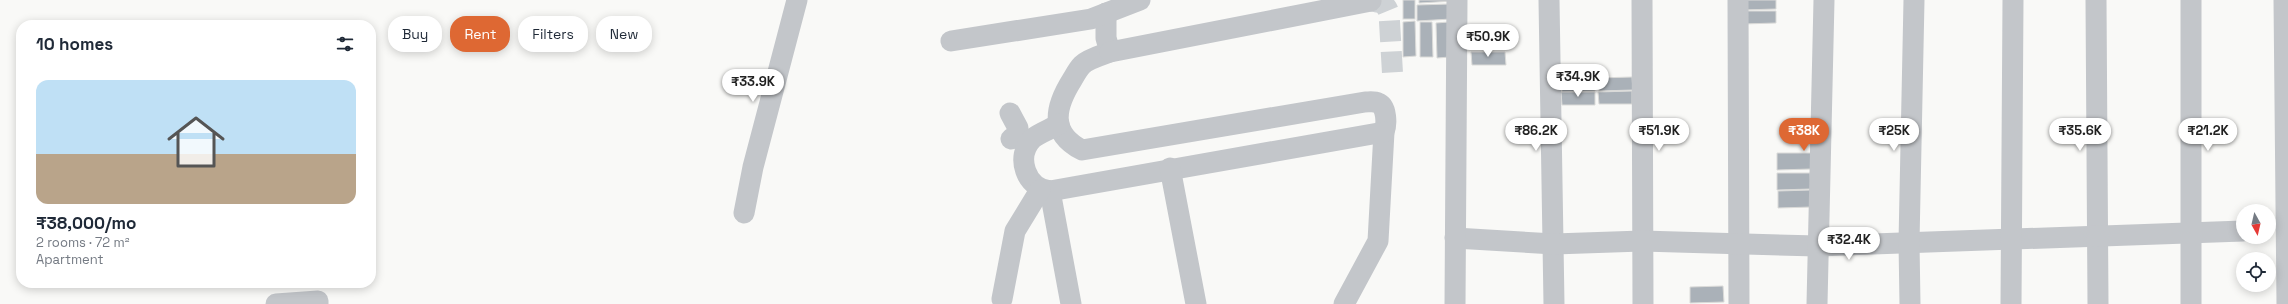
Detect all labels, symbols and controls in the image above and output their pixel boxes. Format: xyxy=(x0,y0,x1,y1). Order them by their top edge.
chip: Buy xyxy=(388,16,442,52)
chip: Rent xyxy=(450,16,510,52)
chip: Filters xyxy=(518,16,588,52)
chip: New xyxy=(596,16,652,52)
pin: ₹50.9K xyxy=(1455,24,1521,58)
text: ₹50.9K xyxy=(1466,28,1510,45)
text: 10 homes xyxy=(36,33,113,55)
icon: filters xyxy=(334,33,356,55)
pin: ₹34.9K xyxy=(1545,64,1611,98)
text: ₹34.9K xyxy=(1556,68,1600,85)
pin: ₹33.9K xyxy=(720,69,786,103)
text: ₹33.9K xyxy=(731,73,775,90)
icon: home xyxy=(160,106,232,178)
pin: ₹86.2K xyxy=(1503,118,1569,152)
pin: ₹51.9K xyxy=(1626,118,1692,152)
pin: ₹38K xyxy=(1780,118,1828,152)
pin: ₹25K xyxy=(1870,118,1918,152)
pin: ₹35.6K xyxy=(2047,118,2113,152)
pin: ₹21.2K xyxy=(2175,118,2241,152)
text: ₹86.2K xyxy=(1514,122,1558,139)
text: ₹51.9K xyxy=(1638,122,1680,139)
text: ₹38K xyxy=(1788,122,1820,139)
text: ₹25K xyxy=(1878,122,1910,139)
text: ₹35.6K xyxy=(2058,122,2102,139)
text: ₹21.2K xyxy=(2187,122,2229,139)
north arrow xyxy=(2236,204,2276,244)
map controls xyxy=(2236,204,2276,292)
text: ₹38,000/mo xyxy=(36,212,136,234)
pin: ₹32.4K xyxy=(1816,227,1882,261)
text: ₹32.4K xyxy=(1827,231,1871,248)
text: 2 rooms · 72 m² xyxy=(36,234,129,251)
text: Apartment xyxy=(36,251,104,268)
button: locate xyxy=(2236,252,2276,292)

